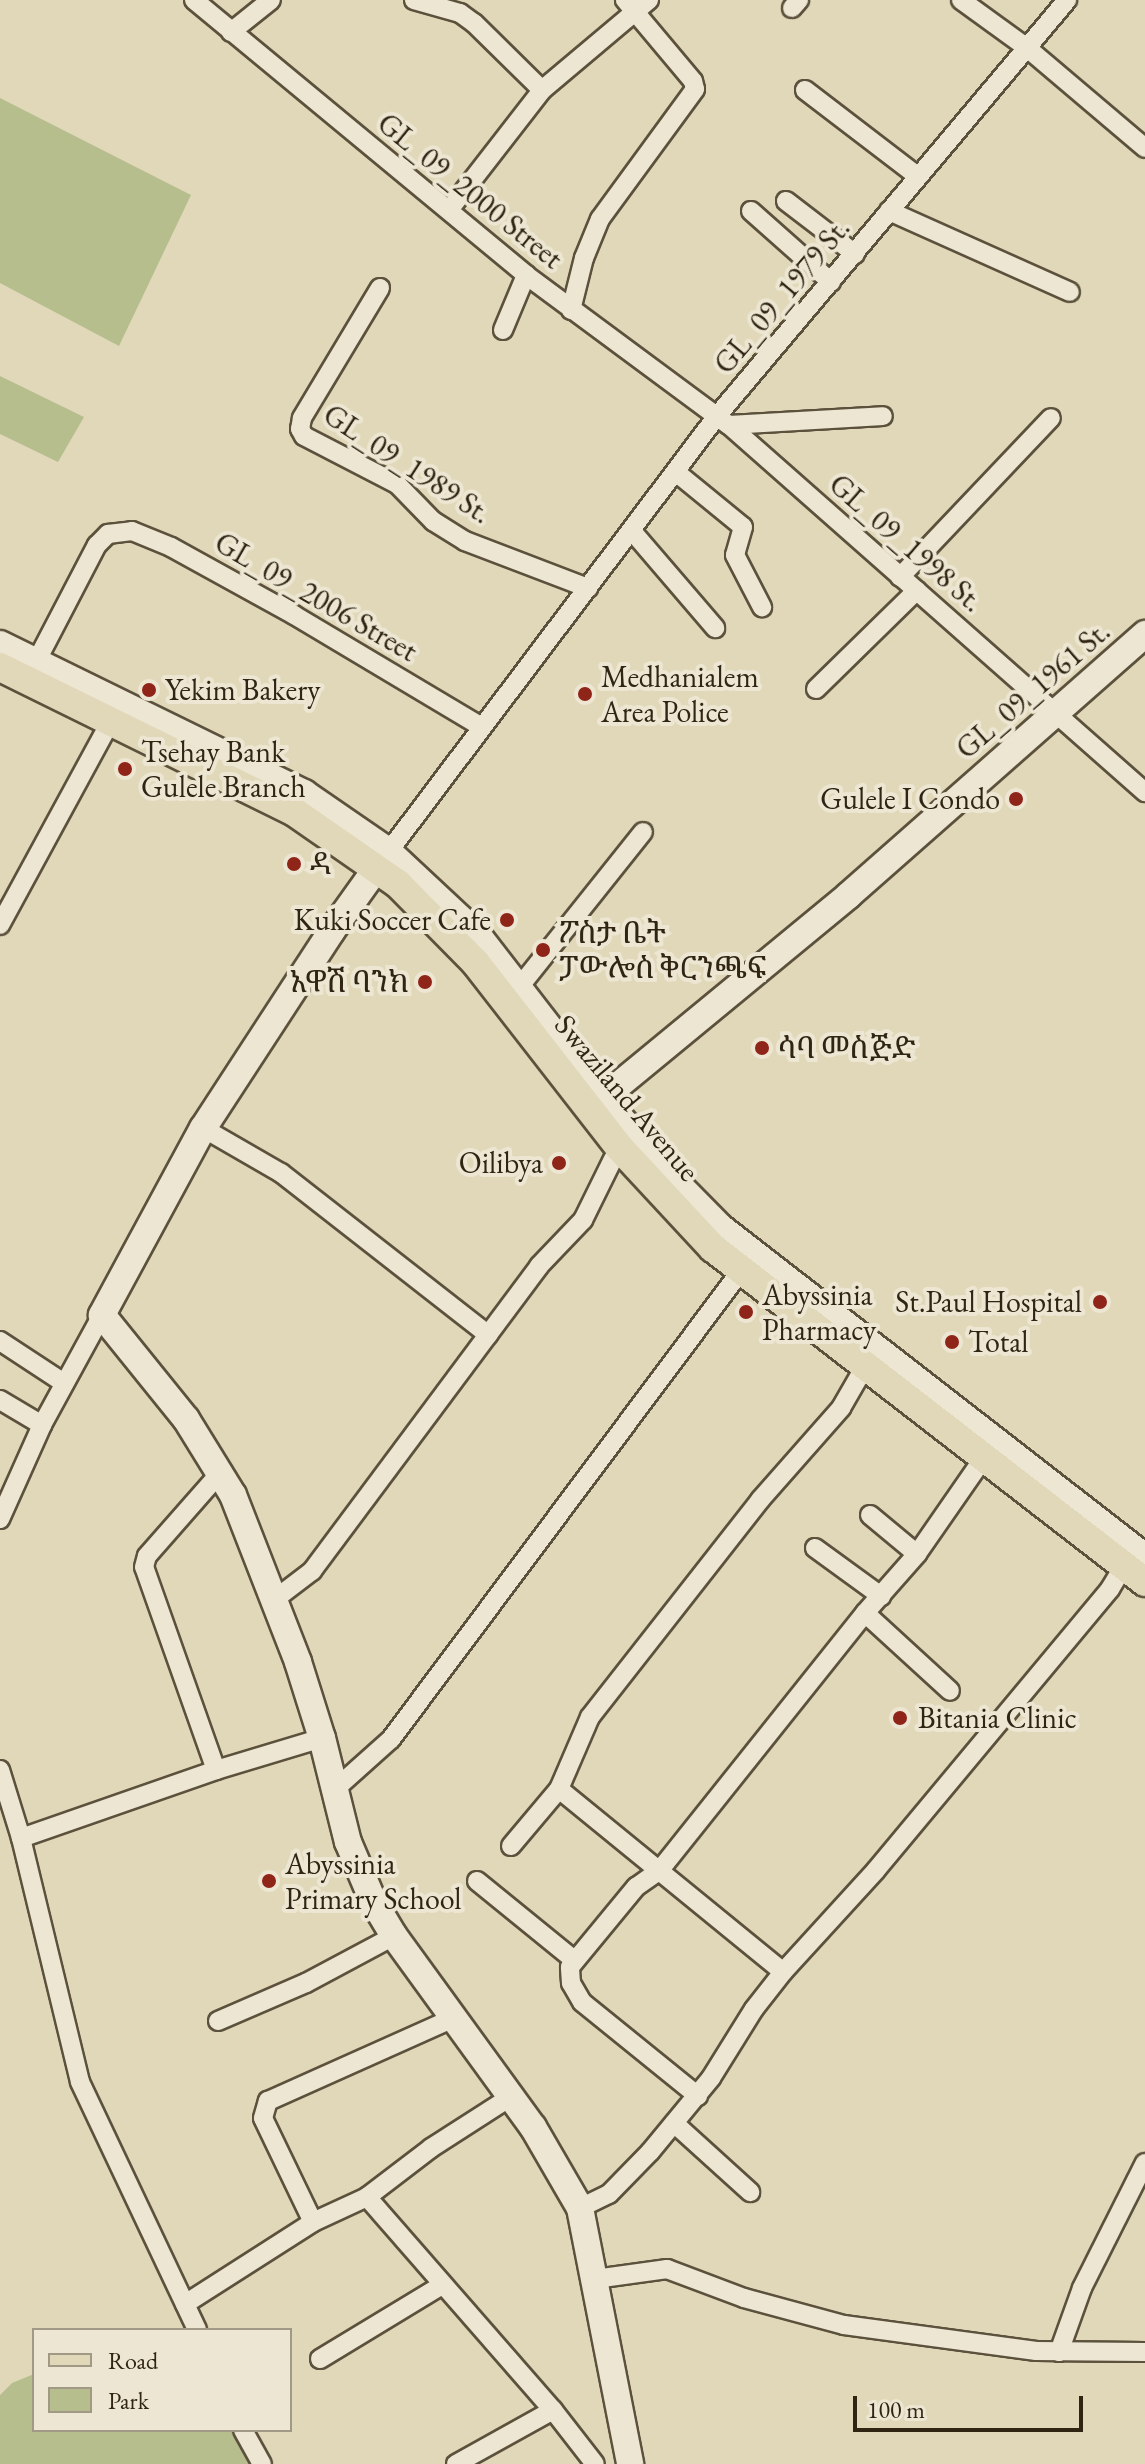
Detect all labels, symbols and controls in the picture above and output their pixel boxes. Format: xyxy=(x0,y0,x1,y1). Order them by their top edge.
street label: GL_09_2000 Street xyxy=(370,105,570,277)
street label: GL_09_1979 St. xyxy=(706,211,858,381)
street label: GL_09_1989 St. xyxy=(317,397,497,531)
street label: GL_09_1998 St. xyxy=(822,466,990,620)
street label: GL_09_2006 Street xyxy=(208,524,424,670)
street label: GL_09_1961 St. xyxy=(949,613,1117,767)
place label: Medhanialem Area Police xyxy=(601,659,759,730)
place label: Yekim Bakery xyxy=(165,672,320,708)
marker: Yekim Bakery xyxy=(140,681,158,699)
marker: Medhanialem Area Police xyxy=(576,685,594,703)
place label: Tsehay Bank Gulele Branch xyxy=(141,734,306,804)
marker: Tsehay Bank Gulele Branch xyxy=(116,760,134,778)
place label: Gulele I Condo xyxy=(820,781,1000,817)
marker: Gulele I Condo xyxy=(1007,790,1025,808)
place label: ዳ xyxy=(310,846,331,882)
marker: ዳ xyxy=(285,855,303,873)
place label: Kuki Soccer Cafe xyxy=(294,902,491,938)
marker: Kuki Soccer Cafe xyxy=(498,911,516,929)
place label: ፖስታ ቤት ፓውሎስ ቅርንጫፍ xyxy=(559,915,767,986)
marker: ፖስታ ቤት ፓውሎስ ቅርንጫፍ xyxy=(534,941,552,959)
place label: አዋሽ ባንክ xyxy=(290,964,409,1000)
marker: አዋሽ ባንክ xyxy=(416,973,434,991)
street label: Swaziland Avenue xyxy=(547,1007,707,1189)
place label: ሳባ መስጅድ xyxy=(778,1030,915,1066)
marker: ሳባ መስጅድ xyxy=(753,1039,771,1057)
place label: Oilibya xyxy=(459,1145,543,1181)
marker: Oilibya xyxy=(550,1154,568,1172)
place label: Abyssinia Pharmacy xyxy=(762,1277,876,1348)
place label: St.Paul Hospital xyxy=(895,1284,1082,1320)
marker: St.Paul Hospital xyxy=(1089,1291,1111,1313)
marker: Abyssinia Pharmacy xyxy=(737,1303,755,1321)
place label: Total xyxy=(968,1324,1028,1360)
marker: Total xyxy=(943,1333,961,1351)
place label: Bitania Clinic xyxy=(918,1700,1077,1736)
marker: Bitania Clinic xyxy=(889,1707,911,1729)
place label: Abyssinia Primary School xyxy=(285,1846,461,1916)
marker: Abyssinia Primary School xyxy=(260,1872,278,1890)
legend xyxy=(32,2328,292,2432)
text: Road xyxy=(108,2345,158,2376)
scale bar xyxy=(857,2380,1087,2430)
text: Park xyxy=(108,2385,149,2416)
text: 100 m xyxy=(867,2394,925,2425)

